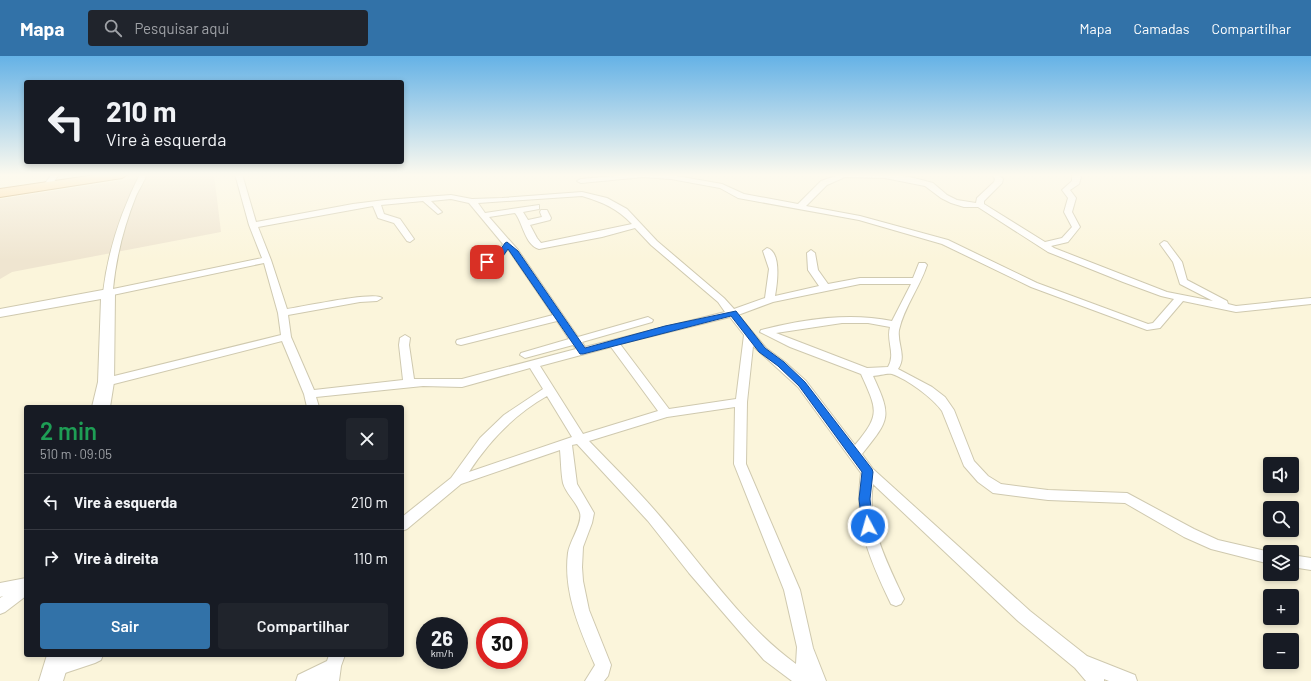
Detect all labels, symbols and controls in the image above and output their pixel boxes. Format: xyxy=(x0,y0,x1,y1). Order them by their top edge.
search box xyxy=(88,10,368,46)
text: Mapa xyxy=(20,17,64,40)
icon: search xyxy=(102,17,124,39)
text: Pesquisar aqui xyxy=(134,19,229,37)
text: Mapa xyxy=(1080,20,1112,37)
text: Camadas xyxy=(1134,20,1189,37)
text: Compartilhar xyxy=(1211,20,1291,37)
text: 210 m xyxy=(106,94,176,128)
icon: left xyxy=(40,96,92,148)
text: Vire à esquerda xyxy=(106,128,226,150)
pin xyxy=(470,245,504,279)
icon: arrive xyxy=(476,251,498,273)
text: 2 min xyxy=(40,416,97,445)
button: close xyxy=(346,418,388,460)
text: 510 m · 09:05 xyxy=(40,446,112,462)
map controls xyxy=(1263,457,1299,669)
button: sound xyxy=(1263,457,1299,493)
icon: left xyxy=(40,491,62,513)
text: Vire à esquerda xyxy=(74,493,177,511)
text: 210 m xyxy=(351,493,388,511)
button: search xyxy=(1263,501,1299,537)
position arrow xyxy=(847,505,889,547)
button: layers xyxy=(1263,545,1299,581)
icon: right xyxy=(40,547,62,569)
text: Vire à direita xyxy=(74,549,158,567)
text: 110 m xyxy=(354,549,388,567)
button: + xyxy=(1263,589,1299,625)
button: Sair xyxy=(40,603,210,649)
button: Compartilhar xyxy=(218,603,388,649)
speed limit sign: 30 xyxy=(476,617,528,669)
text: 26 xyxy=(431,626,453,650)
button: − xyxy=(1263,633,1299,669)
text: km/h xyxy=(431,647,453,659)

